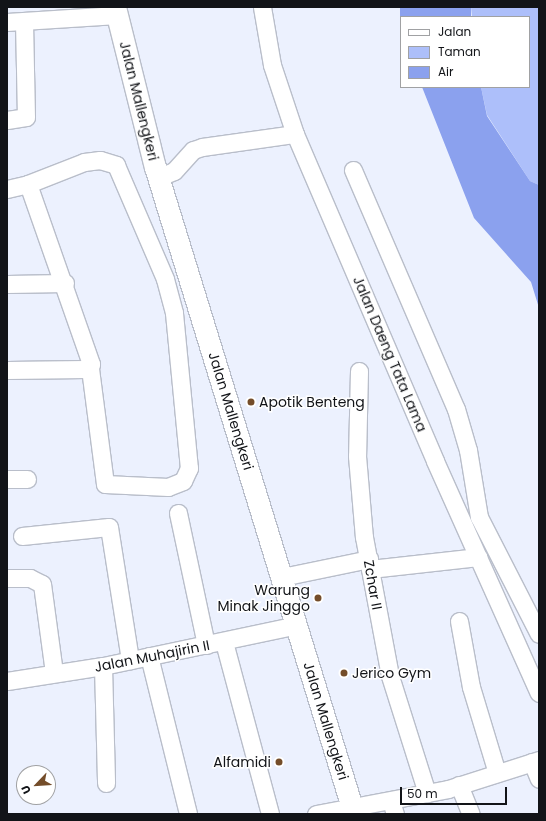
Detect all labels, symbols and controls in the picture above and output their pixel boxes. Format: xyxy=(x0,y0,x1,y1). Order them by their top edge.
legend xyxy=(400,16,530,88)
text: Jalan xyxy=(438,23,471,40)
street label: Jalan Mallengkeri xyxy=(116,40,162,162)
text: Taman xyxy=(438,43,481,60)
text: Air xyxy=(438,63,454,80)
street label: Jalan Daeng Tata Lama xyxy=(350,274,430,434)
street label: Jalan Mallengkeri xyxy=(205,350,257,472)
place label: Apotik Benteng xyxy=(259,394,365,410)
marker: Apotik Benteng xyxy=(246,397,256,407)
street label: Zchar II xyxy=(360,559,386,611)
place label: Warung Minak Jinggo xyxy=(217,582,310,614)
marker: Warung Minak Jinggo xyxy=(313,593,323,603)
street label: Jalan Muhajirin II xyxy=(93,637,211,675)
street label: Jalan Mallengkeri xyxy=(300,660,352,782)
place label: Jerico Gym xyxy=(352,665,431,681)
marker: Jerico Gym xyxy=(339,668,349,678)
place label: Alfamidi xyxy=(213,754,271,770)
marker: Alfamidi xyxy=(274,757,284,767)
north arrow xyxy=(16,765,56,805)
scale bar xyxy=(402,779,509,805)
text: U xyxy=(17,783,35,797)
text: 50 m xyxy=(407,785,438,802)

